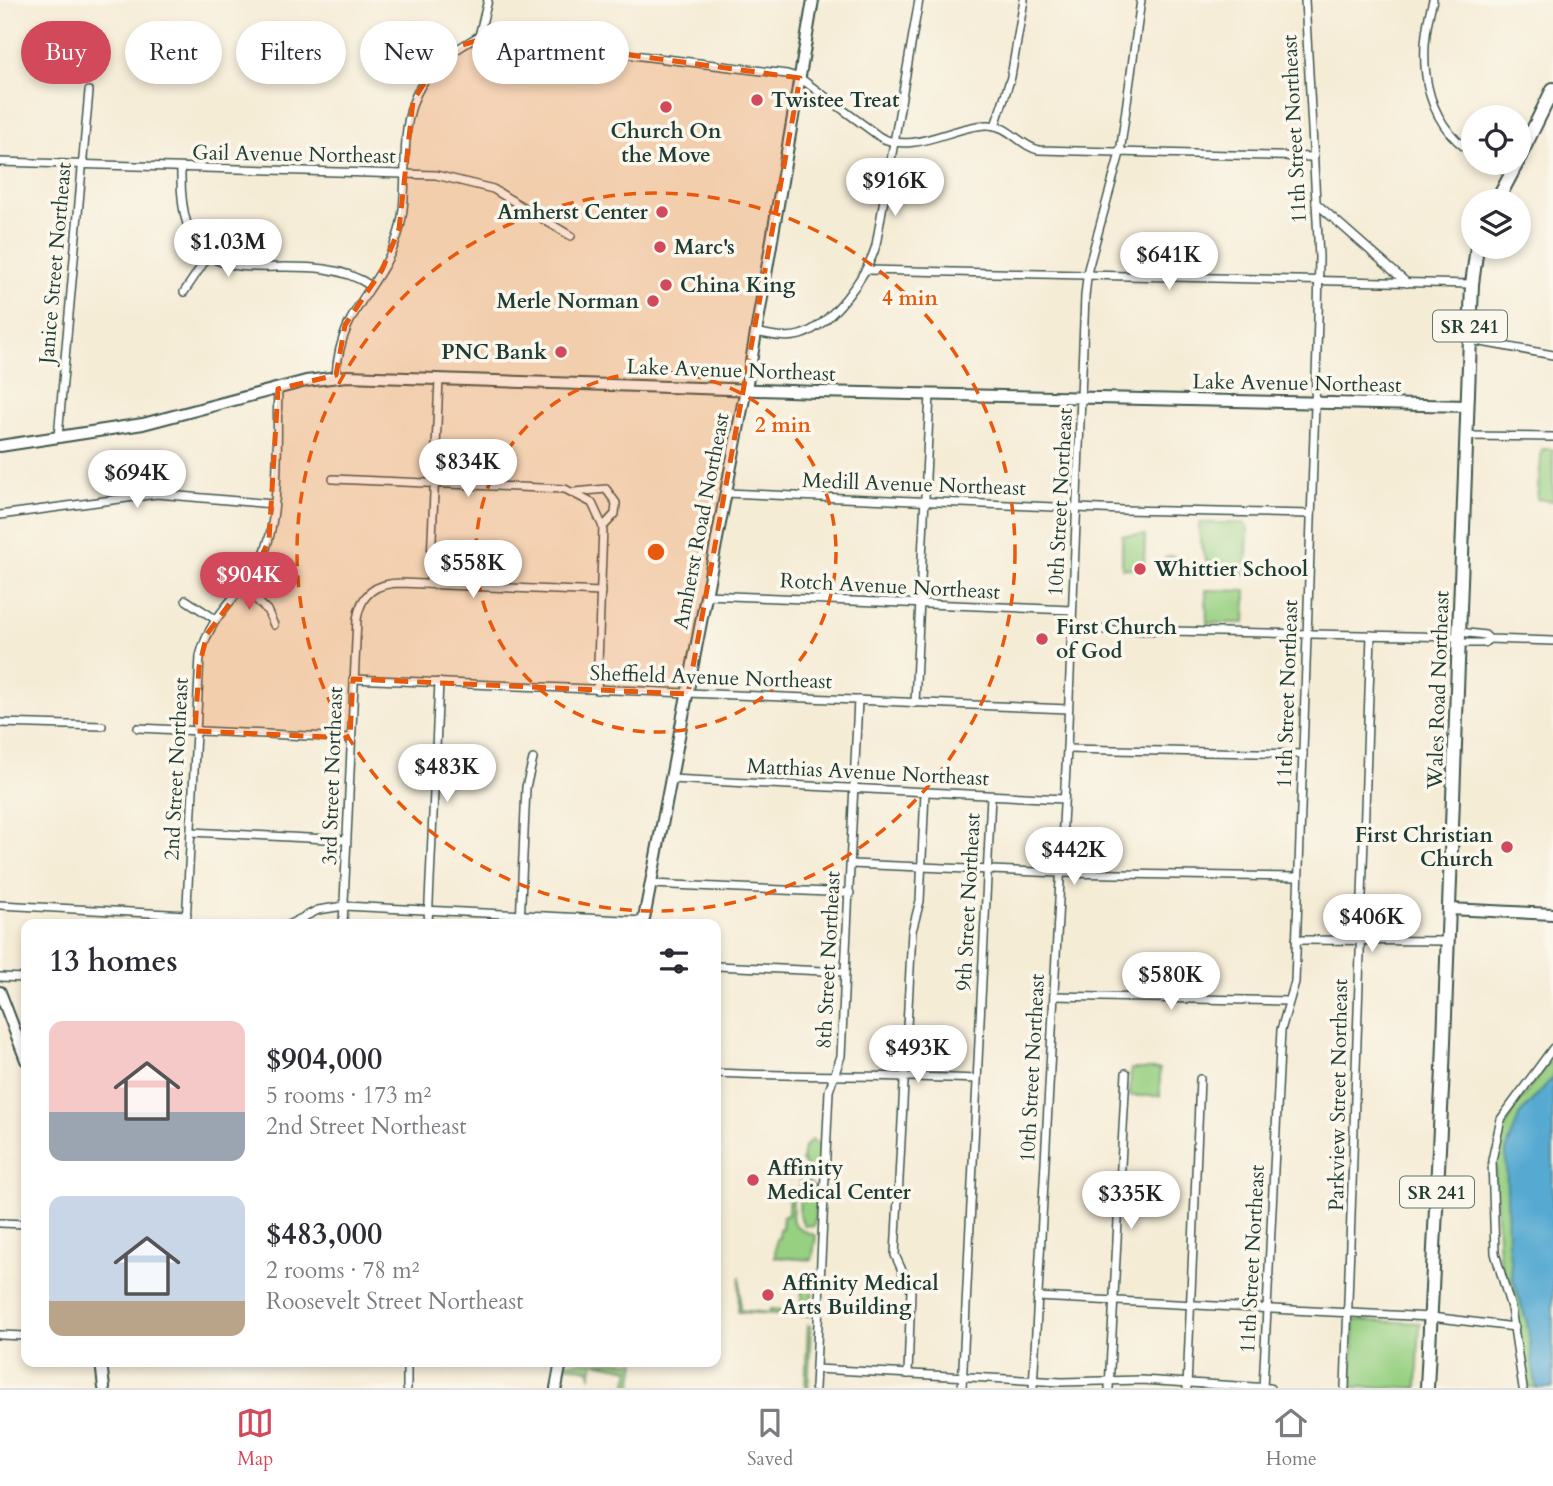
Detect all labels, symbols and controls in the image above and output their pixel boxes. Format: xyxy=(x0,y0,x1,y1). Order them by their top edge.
chip: Buy xyxy=(21,21,111,84)
chip: Rent xyxy=(125,21,222,84)
chip: Filters xyxy=(236,21,346,84)
chip: New xyxy=(360,21,458,84)
chip: Apartment xyxy=(472,21,629,84)
street label: 11th Street Northeast xyxy=(1275,34,1314,224)
place label: Twistee Treat xyxy=(771,86,900,115)
marker: Twistee Treat xyxy=(749,92,765,108)
marker: Church On the Move xyxy=(658,99,674,115)
map controls xyxy=(1461,105,1531,259)
button: locate xyxy=(1461,105,1531,175)
place label: Church On the Move xyxy=(611,117,722,170)
street label: Gail Avenue Northeast xyxy=(192,138,396,171)
pin: $916K xyxy=(846,158,944,218)
street label: Janice Street Northeast xyxy=(32,161,79,368)
text: $916K xyxy=(862,165,928,196)
button: layers xyxy=(1461,189,1531,259)
place label: Amherst Center xyxy=(497,198,649,227)
marker: Amherst Center xyxy=(654,204,670,220)
pin: $1.03M xyxy=(171,219,285,279)
text: $1.03M xyxy=(190,226,266,257)
pin: $641K xyxy=(1120,232,1218,292)
place label: Marc's xyxy=(674,233,735,262)
marker: Marc's xyxy=(652,239,668,255)
text: $641K xyxy=(1136,239,1202,270)
place label: China King xyxy=(680,271,796,300)
marker: China King xyxy=(658,277,674,293)
text: 4 min xyxy=(882,284,938,313)
place label: Merle Norman xyxy=(497,287,639,316)
marker: Merle Norman xyxy=(645,293,661,309)
road number: SR 241 xyxy=(1433,310,1507,342)
place label: PNC Bank xyxy=(441,338,547,367)
marker: PNC Bank xyxy=(553,344,569,360)
street label: Lake Avenue Northeast xyxy=(626,352,836,389)
street label: Lake Avenue Northeast xyxy=(1192,367,1402,400)
street label: 10th Street Northeast xyxy=(1041,407,1080,597)
street label: Amherst Road Northeast xyxy=(666,410,737,632)
text: 2 min xyxy=(755,411,811,440)
pin: $834K xyxy=(419,440,517,499)
text: $834K xyxy=(435,446,501,477)
pin: $694K xyxy=(88,450,186,510)
text: $694K xyxy=(104,457,170,488)
street label: Medill Avenue Northeast xyxy=(802,466,1027,503)
pin: $558K xyxy=(424,540,522,600)
centre of rings xyxy=(644,540,668,564)
text: $558K xyxy=(440,547,506,578)
pin: $904K xyxy=(200,552,298,612)
place label: Whittier School xyxy=(1153,555,1308,584)
text: $904K xyxy=(216,559,282,590)
marker: Whittier School xyxy=(1132,561,1148,577)
street label: Rotch Avenue Northeast xyxy=(779,566,1001,607)
street label: Wales Road Northeast xyxy=(1421,590,1456,791)
street label: 11th Street Northeast xyxy=(1270,599,1305,789)
place label: First Church of God xyxy=(1056,613,1177,666)
marker: First Church of God xyxy=(1034,631,1050,647)
street label: Sheffield Avenue Northeast xyxy=(589,659,833,696)
street label: 2nd Street Northeast xyxy=(157,677,196,861)
street label: 3rd Street Northeast xyxy=(315,686,350,866)
pin: $483K xyxy=(398,744,496,804)
text: $483K xyxy=(414,751,480,782)
street label: Matthias Avenue Northeast xyxy=(746,752,990,793)
street label: 9th Street Northeast xyxy=(949,812,988,992)
place label: First Christian Church xyxy=(1355,821,1493,874)
pin: $442K xyxy=(1025,828,1123,887)
text: $442K xyxy=(1041,834,1107,865)
marker: First Christian Church xyxy=(1499,839,1515,855)
street label: 8th Street Northeast xyxy=(809,870,848,1050)
pin: $406K xyxy=(1323,894,1421,954)
text: $406K xyxy=(1339,901,1405,932)
text: 13 homes xyxy=(49,941,178,982)
icon: filters xyxy=(655,942,693,980)
pin: $580K xyxy=(1122,953,1220,1012)
text: $580K xyxy=(1138,959,1204,990)
street label: 10th Street Northeast xyxy=(1013,973,1052,1163)
street label: Parkview Street Northeast xyxy=(1322,978,1355,1211)
pin: $493K xyxy=(869,1026,967,1085)
text: $493K xyxy=(885,1032,951,1063)
text: $904,000 xyxy=(266,1039,382,1080)
icon: home xyxy=(105,1049,189,1133)
text: 5 rooms · 173 m² xyxy=(266,1080,431,1111)
text: 2nd Street Northeast xyxy=(266,1111,466,1142)
place label: Affinity Medical Center xyxy=(767,1154,911,1207)
street label: 11th Street Northeast xyxy=(1233,1164,1272,1354)
marker: Affinity Medical Center xyxy=(745,1172,761,1188)
pin: $335K xyxy=(1082,1172,1180,1231)
road number: SR 241 xyxy=(1400,1176,1474,1208)
text: $335K xyxy=(1098,1178,1164,1209)
text: $483,000 xyxy=(266,1214,382,1255)
icon: home xyxy=(105,1224,189,1308)
text: 2 rooms · 78 m² xyxy=(266,1255,419,1286)
place label: Affinity Medical Arts Building xyxy=(782,1269,939,1322)
text: Roosevelt Street Northeast xyxy=(266,1286,524,1317)
marker: Affinity Medical Arts Building xyxy=(760,1287,776,1303)
tab: Map xyxy=(236,1404,274,1472)
tab: Saved xyxy=(747,1404,793,1472)
tab: Home xyxy=(1266,1404,1317,1472)

